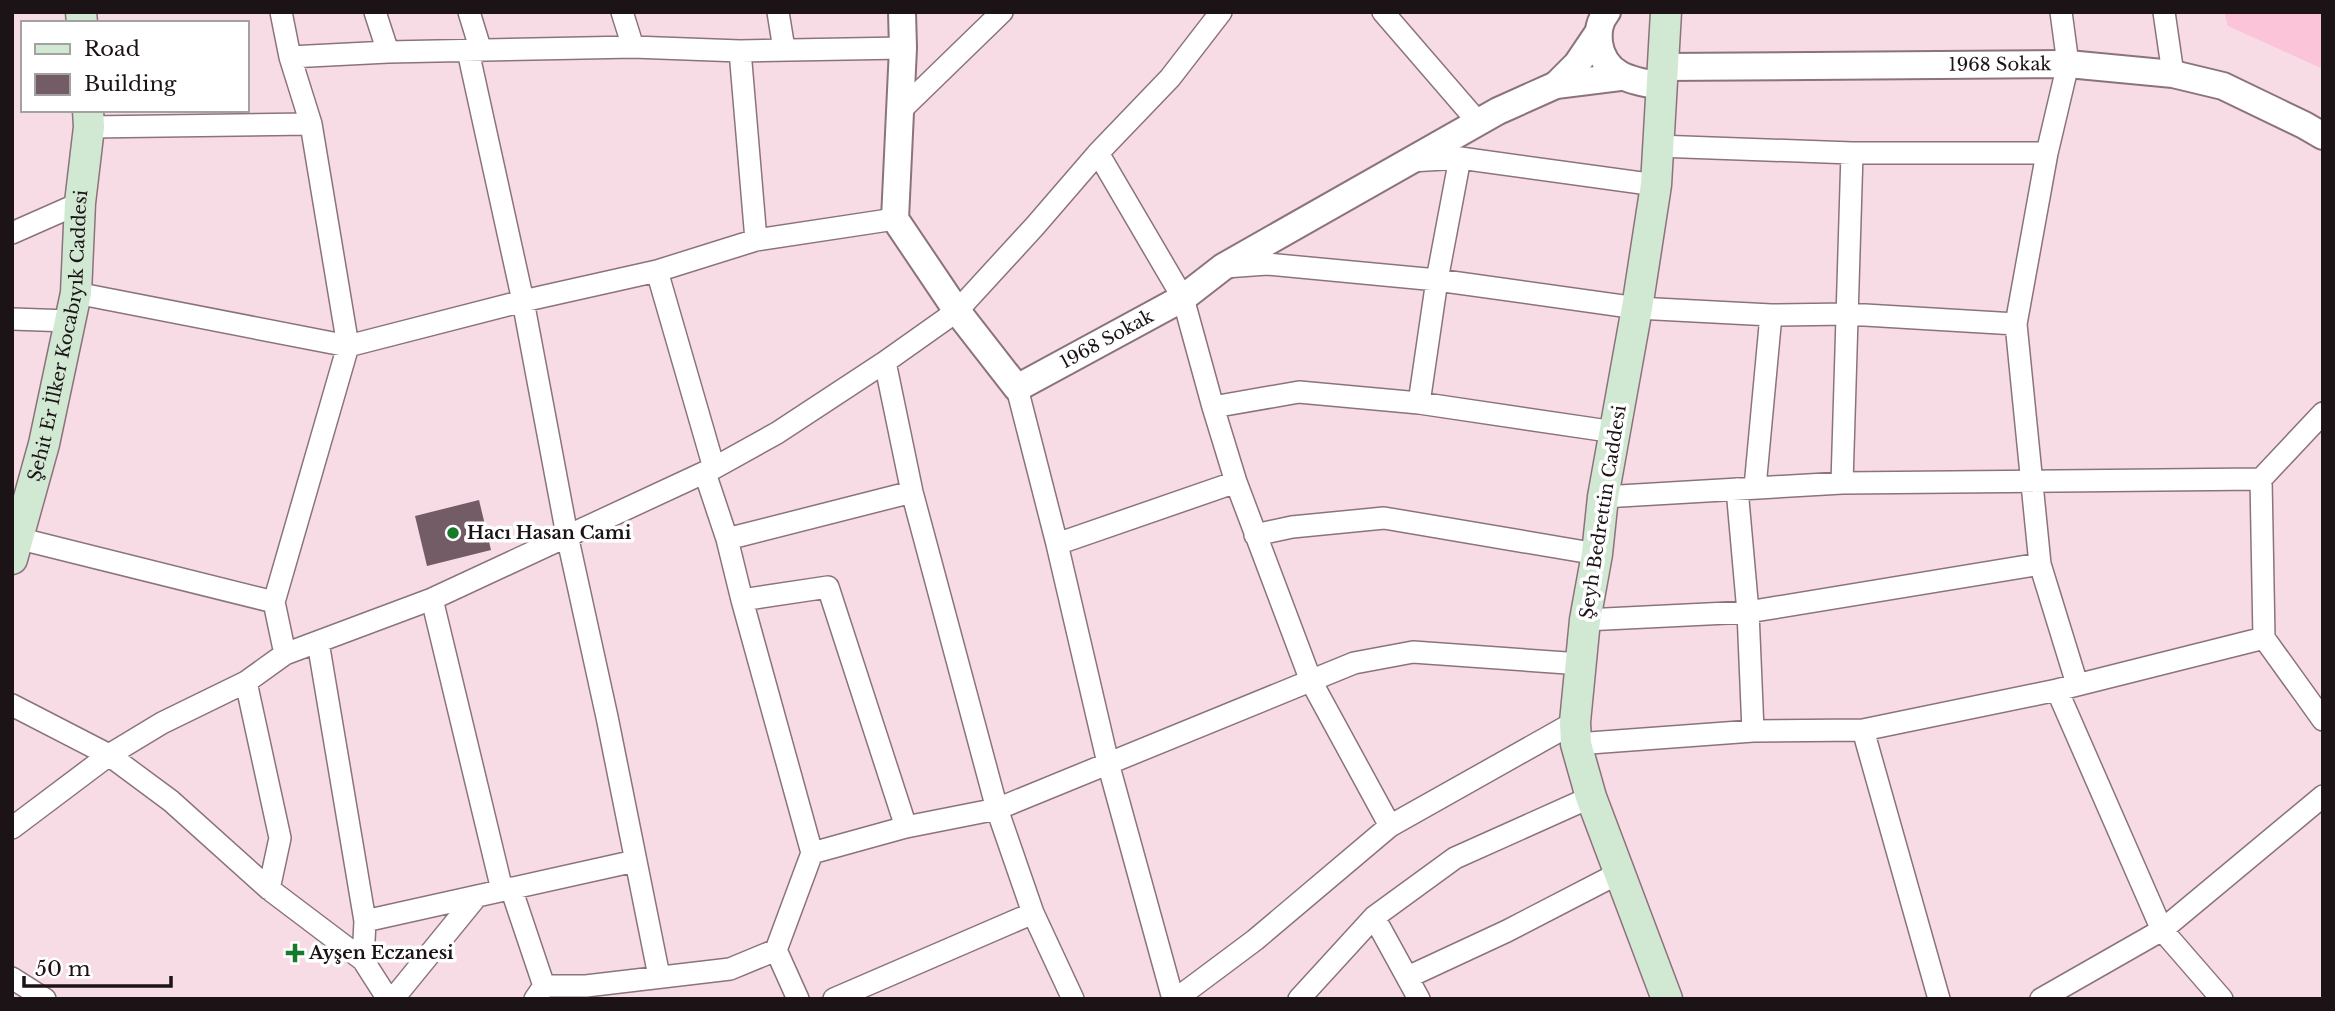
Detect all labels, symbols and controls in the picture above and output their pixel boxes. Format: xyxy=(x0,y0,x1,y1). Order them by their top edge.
legend xyxy=(21,21,248,112)
text: Road xyxy=(84,36,140,62)
street label: 1968 Sokak xyxy=(1948,53,2052,76)
text: Building xyxy=(84,71,177,97)
street label: Şehit Er İlker Kocabıyık Caddesi xyxy=(23,189,92,484)
street label: 1968 Sokak xyxy=(1056,305,1157,373)
street label: Şeyh Bedrettin Caddesi xyxy=(1575,403,1631,621)
place label: Hacı Hasan Cami xyxy=(467,522,632,544)
marker: Hacı Hasan Cami xyxy=(445,525,461,541)
place label: Ayşen Eczanesi xyxy=(308,942,454,964)
scale bar xyxy=(24,944,172,988)
marker: Ayşen Eczanesi xyxy=(287,945,303,961)
text: 50 m xyxy=(35,956,91,982)

